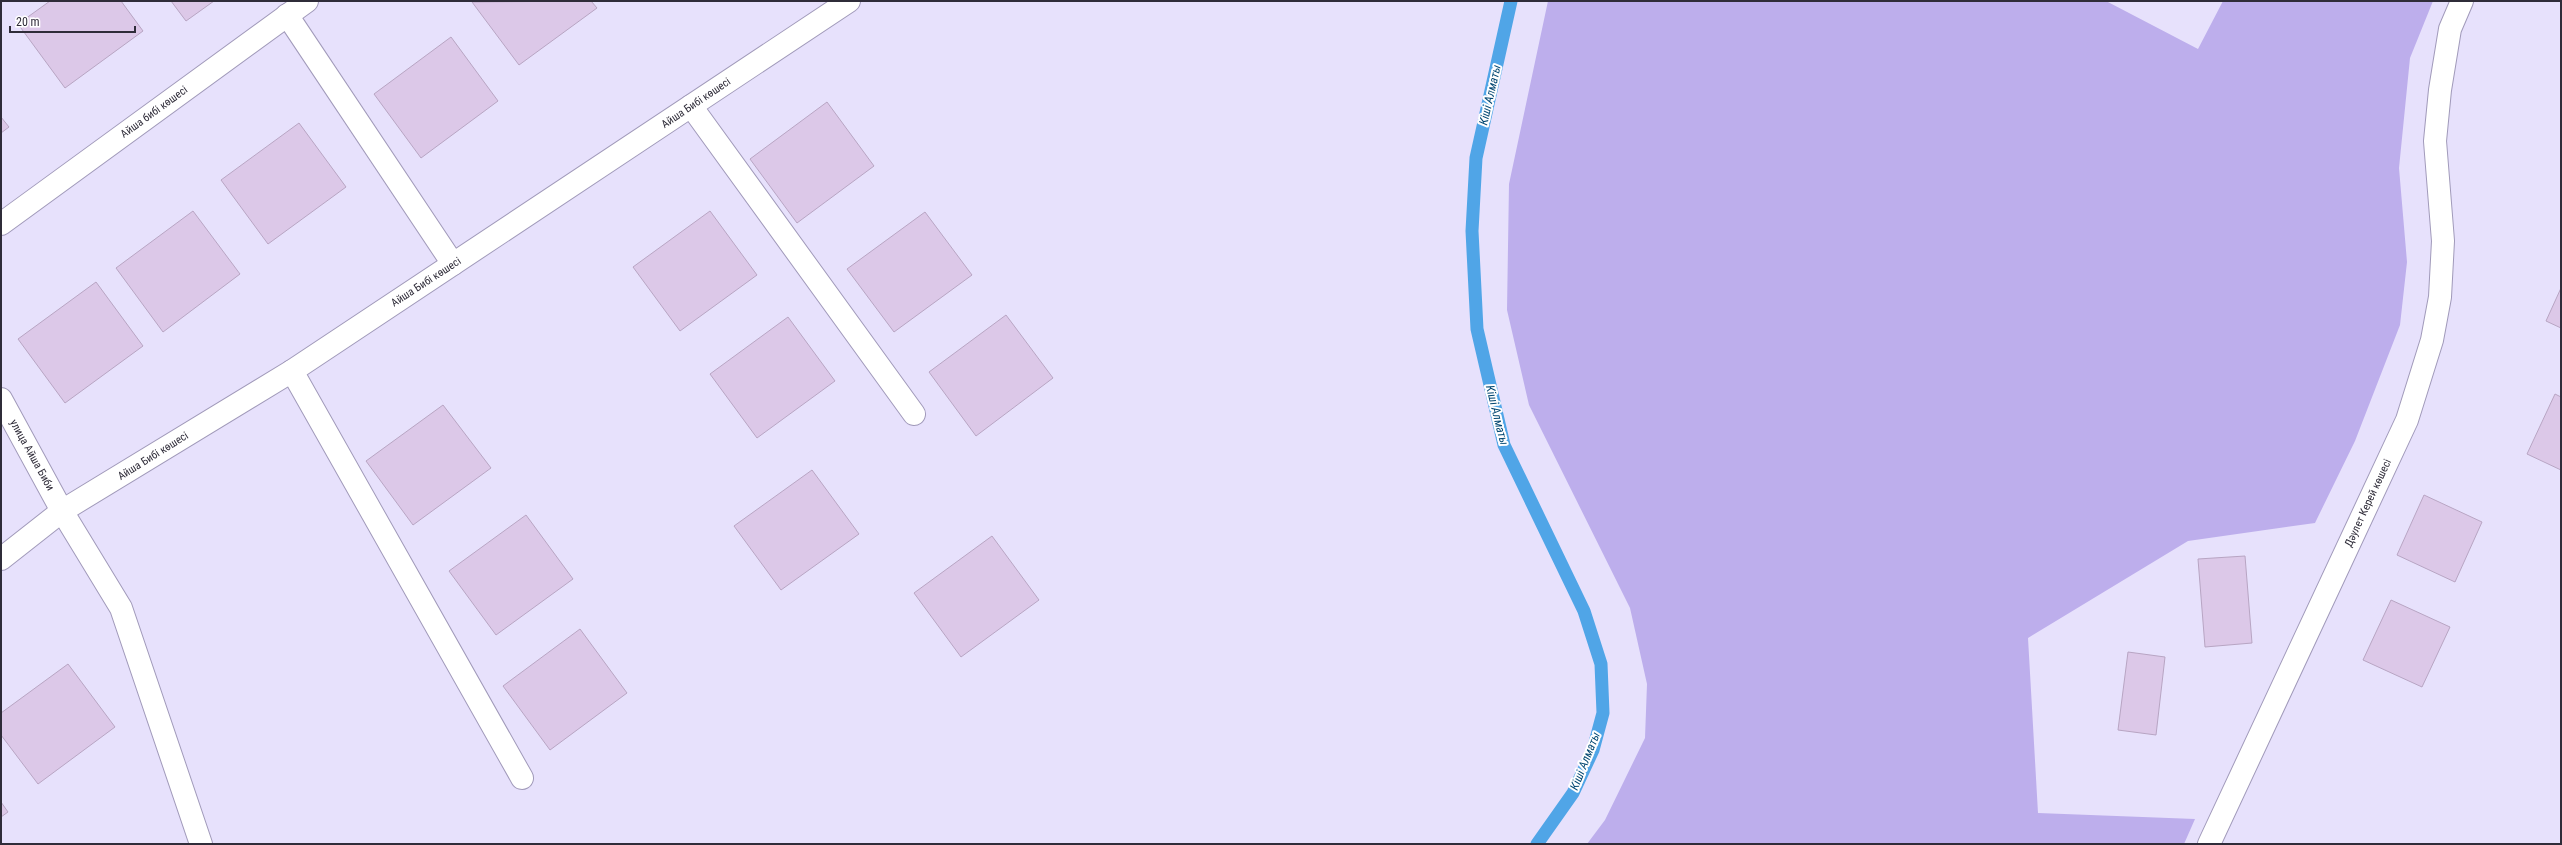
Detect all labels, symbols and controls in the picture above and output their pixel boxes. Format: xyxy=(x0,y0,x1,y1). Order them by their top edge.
scale bar xyxy=(10,8,135,34)
text: 20 m xyxy=(16,15,40,29)
water label: Кіші Алматы xyxy=(1476,63,1504,127)
street label: Айша Бибі көшесі xyxy=(659,75,733,131)
street label: Айша бибі көшесі xyxy=(118,83,190,141)
street label: Айша Бибі көшесі xyxy=(389,255,463,309)
water label: Кіші Алматы xyxy=(1483,383,1511,447)
street label: улица Айша Биби xyxy=(7,417,57,493)
street label: Айша Бибі көшесі xyxy=(115,429,191,483)
street label: Дәулет Керей көшесі xyxy=(2342,457,2394,549)
water label: Кіші Алматы xyxy=(1567,730,1603,792)

